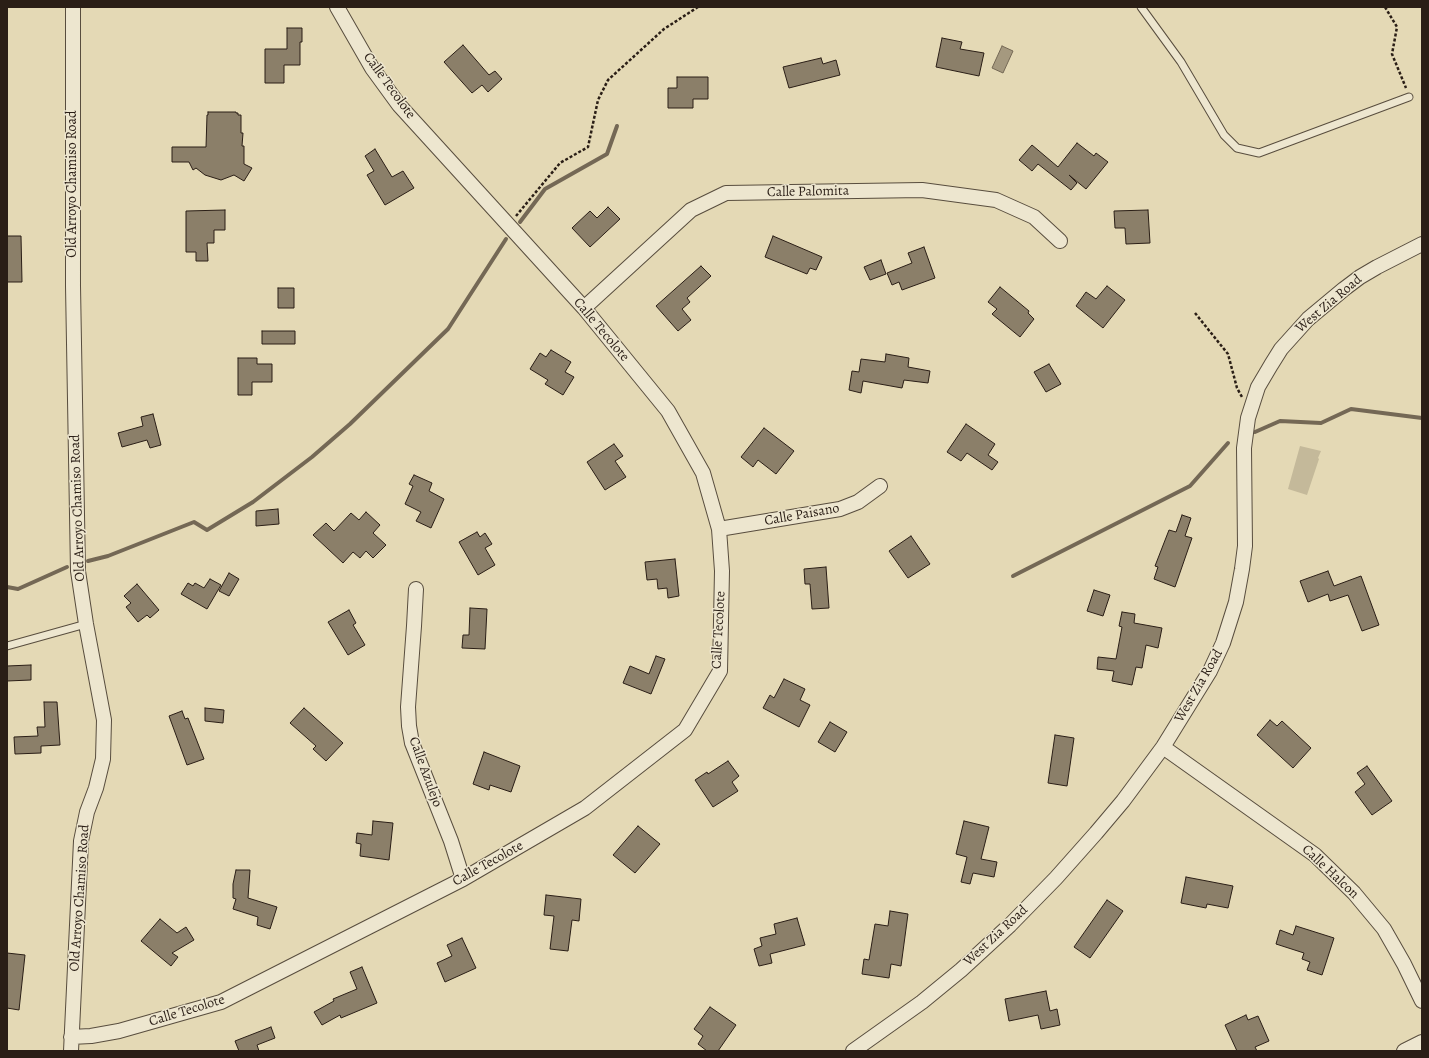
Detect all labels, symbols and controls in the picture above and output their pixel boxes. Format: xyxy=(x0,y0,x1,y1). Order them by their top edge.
street label: Calle Tecolote xyxy=(359,49,419,123)
street label: Old Arroyo Chamiso Road xyxy=(65,110,81,258)
street label: Calle Palomita xyxy=(767,183,849,201)
street label: West Zia Road xyxy=(1292,271,1366,337)
street label: Calle Tecolote xyxy=(569,295,633,365)
street label: Old Arroyo Chamiso Road xyxy=(67,434,89,582)
street label: Calle Paisano xyxy=(763,500,841,530)
street label: Calle Tecolote xyxy=(709,591,729,669)
street label: West Zia Road xyxy=(1171,646,1227,726)
street label: Calle Azulejo xyxy=(405,735,445,809)
street label: Old Arroyo Chamiso Road xyxy=(66,824,94,972)
street label: Calle Tecolote xyxy=(450,838,526,890)
street label: Calle Halcon xyxy=(1298,841,1362,903)
street label: West Zia Road xyxy=(960,902,1032,970)
street label: Calle Tecolote xyxy=(147,992,227,1030)

